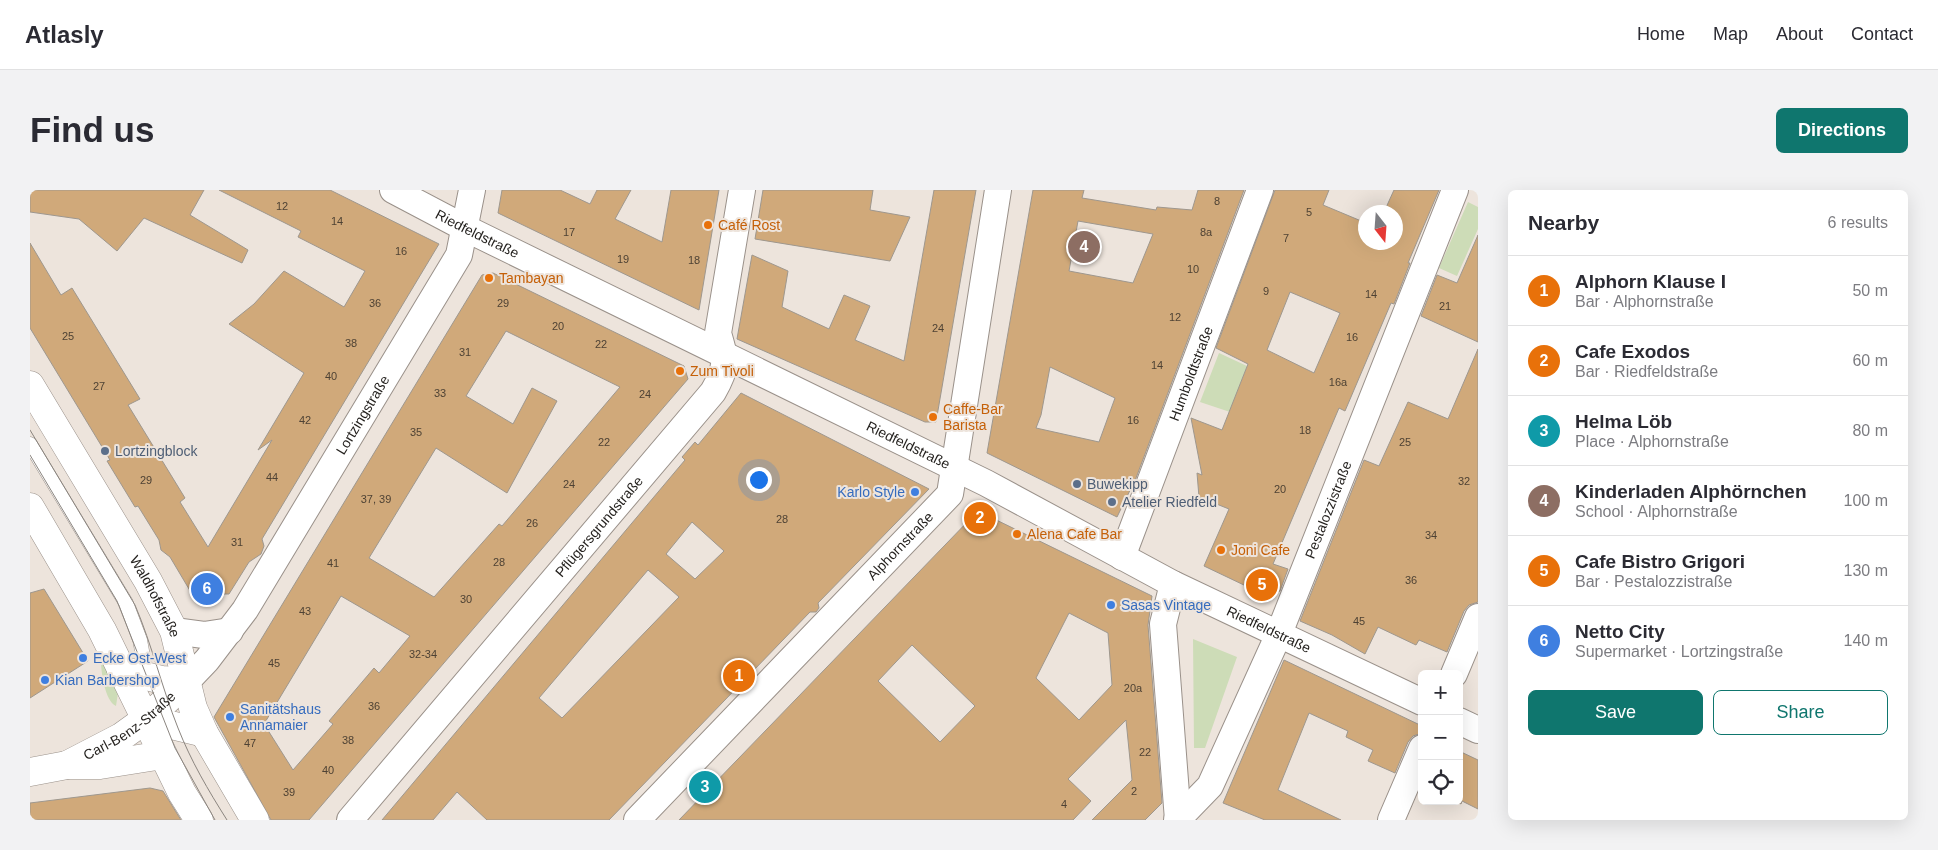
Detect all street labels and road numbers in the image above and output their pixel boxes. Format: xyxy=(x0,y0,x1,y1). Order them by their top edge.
street label: Riedfeldstraße xyxy=(433,206,522,261)
street label: Humboldtstraße xyxy=(1166,324,1216,423)
street label: Lortzingstraße xyxy=(333,372,393,457)
street label: Riedfeldstraße xyxy=(864,418,953,472)
street label: Pestalozzistraße xyxy=(1302,458,1355,561)
street label: Pflügersgrundstraße xyxy=(552,473,646,580)
street label: Alphornstraße xyxy=(864,508,937,583)
street label: Waldhofstraße xyxy=(127,553,183,639)
street label: Riedfeldstraße xyxy=(1224,603,1314,656)
street label: Carl-Benz-Straße xyxy=(81,688,179,763)

